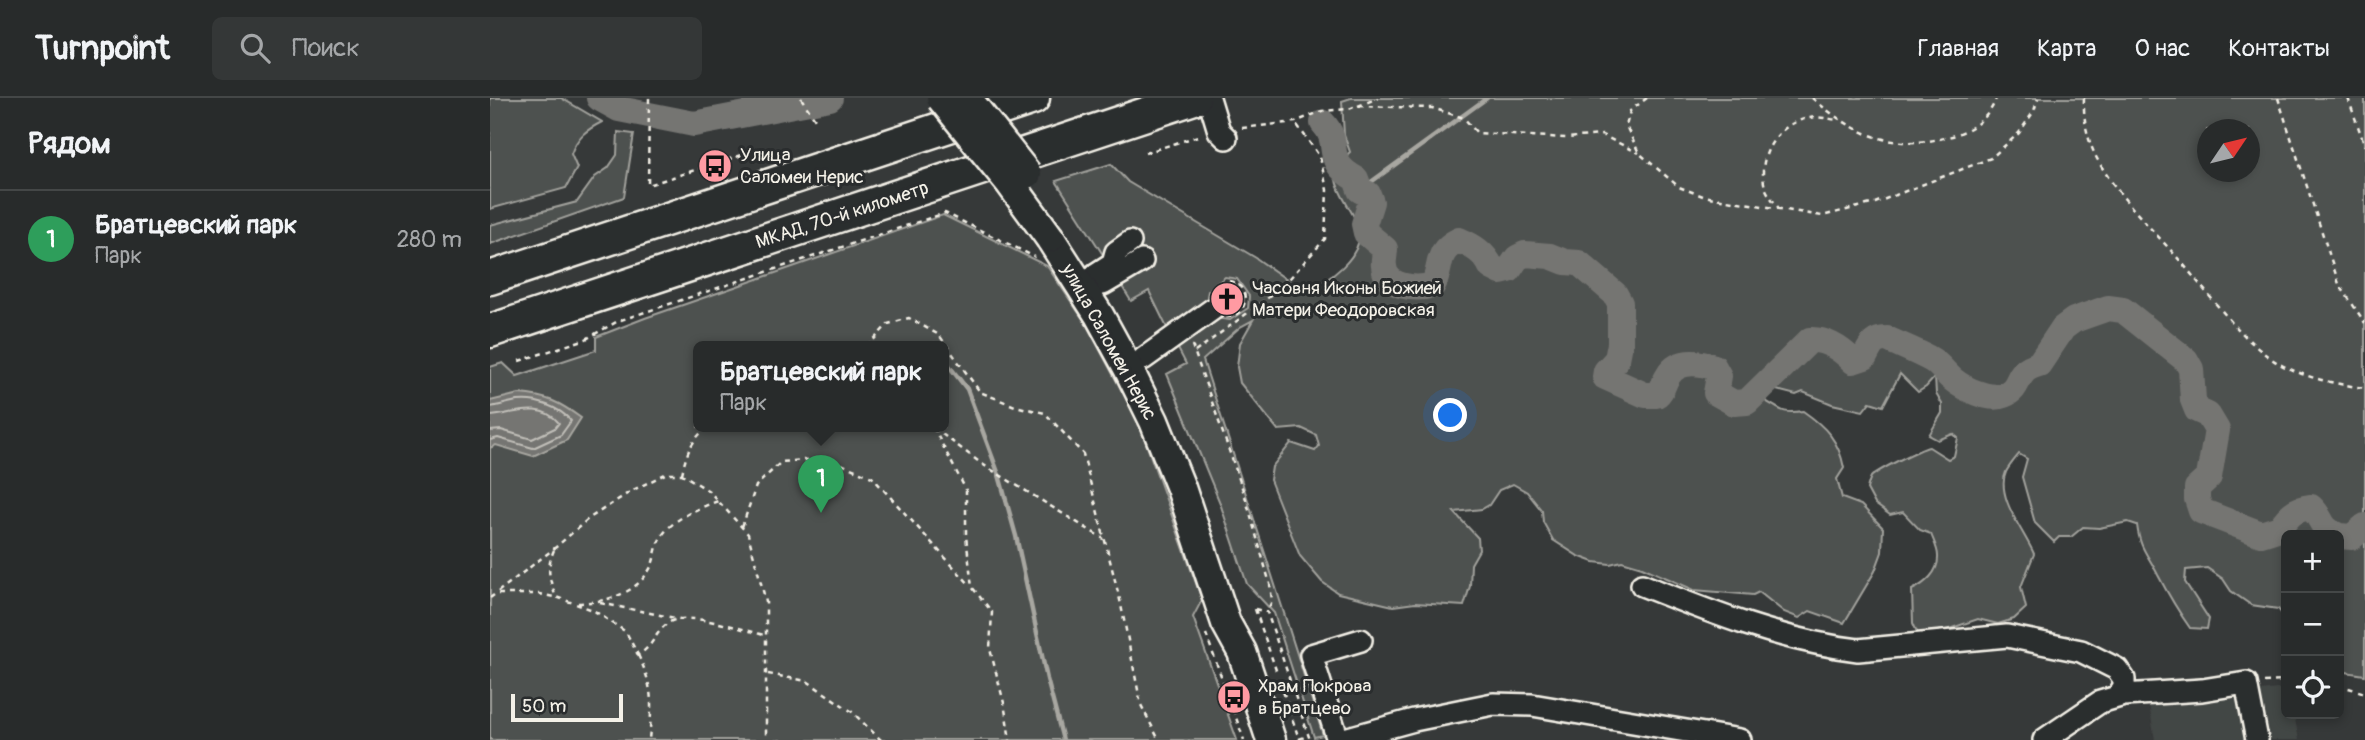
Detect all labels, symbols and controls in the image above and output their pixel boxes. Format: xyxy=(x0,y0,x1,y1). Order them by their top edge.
search box xyxy=(212,17,702,80)
text: Turnpoint xyxy=(35,28,170,69)
icon: search xyxy=(236,29,274,67)
text: Поиск xyxy=(292,32,360,64)
text: Главная xyxy=(1918,34,1999,63)
text: Карта xyxy=(2037,34,2097,63)
text: О нас xyxy=(2135,34,2190,63)
text: Контакты xyxy=(2228,34,2330,63)
north arrow xyxy=(2197,119,2260,182)
text: Рядом xyxy=(28,125,111,162)
place label: Улица Саломеи Нерис xyxy=(740,143,864,189)
bus stop icon: Улица Саломеи Нерис xyxy=(696,147,734,185)
street label: МКАД, 70-й километр xyxy=(752,176,932,254)
text: Братцевский парк xyxy=(95,209,297,241)
text: 1 xyxy=(47,225,56,254)
text: 280 m xyxy=(396,225,462,254)
text: Парк xyxy=(95,241,142,270)
street label: улица Саломеи Нерис xyxy=(1056,259,1162,425)
place label: Часовня Иконы Божией Матери Феодоровская xyxy=(1252,276,1442,322)
church icon: Часовня Иконы Божией Матери Феодоровская xyxy=(1208,280,1246,318)
popup xyxy=(693,341,949,432)
text: Братцевский парк xyxy=(720,356,922,388)
text: Парк xyxy=(720,388,767,417)
your location xyxy=(1433,398,1467,432)
pin: 1 xyxy=(798,455,844,513)
map controls xyxy=(2281,530,2344,719)
button: + xyxy=(2281,530,2344,593)
button: − xyxy=(2281,593,2344,656)
button: locate xyxy=(2281,656,2344,719)
place label: Храм Покрова в Братцево xyxy=(1258,674,1372,720)
bus stop icon: Храм Покрова в Братцево xyxy=(1215,678,1253,716)
scale bar xyxy=(511,691,623,723)
text: 50 m xyxy=(522,694,566,718)

